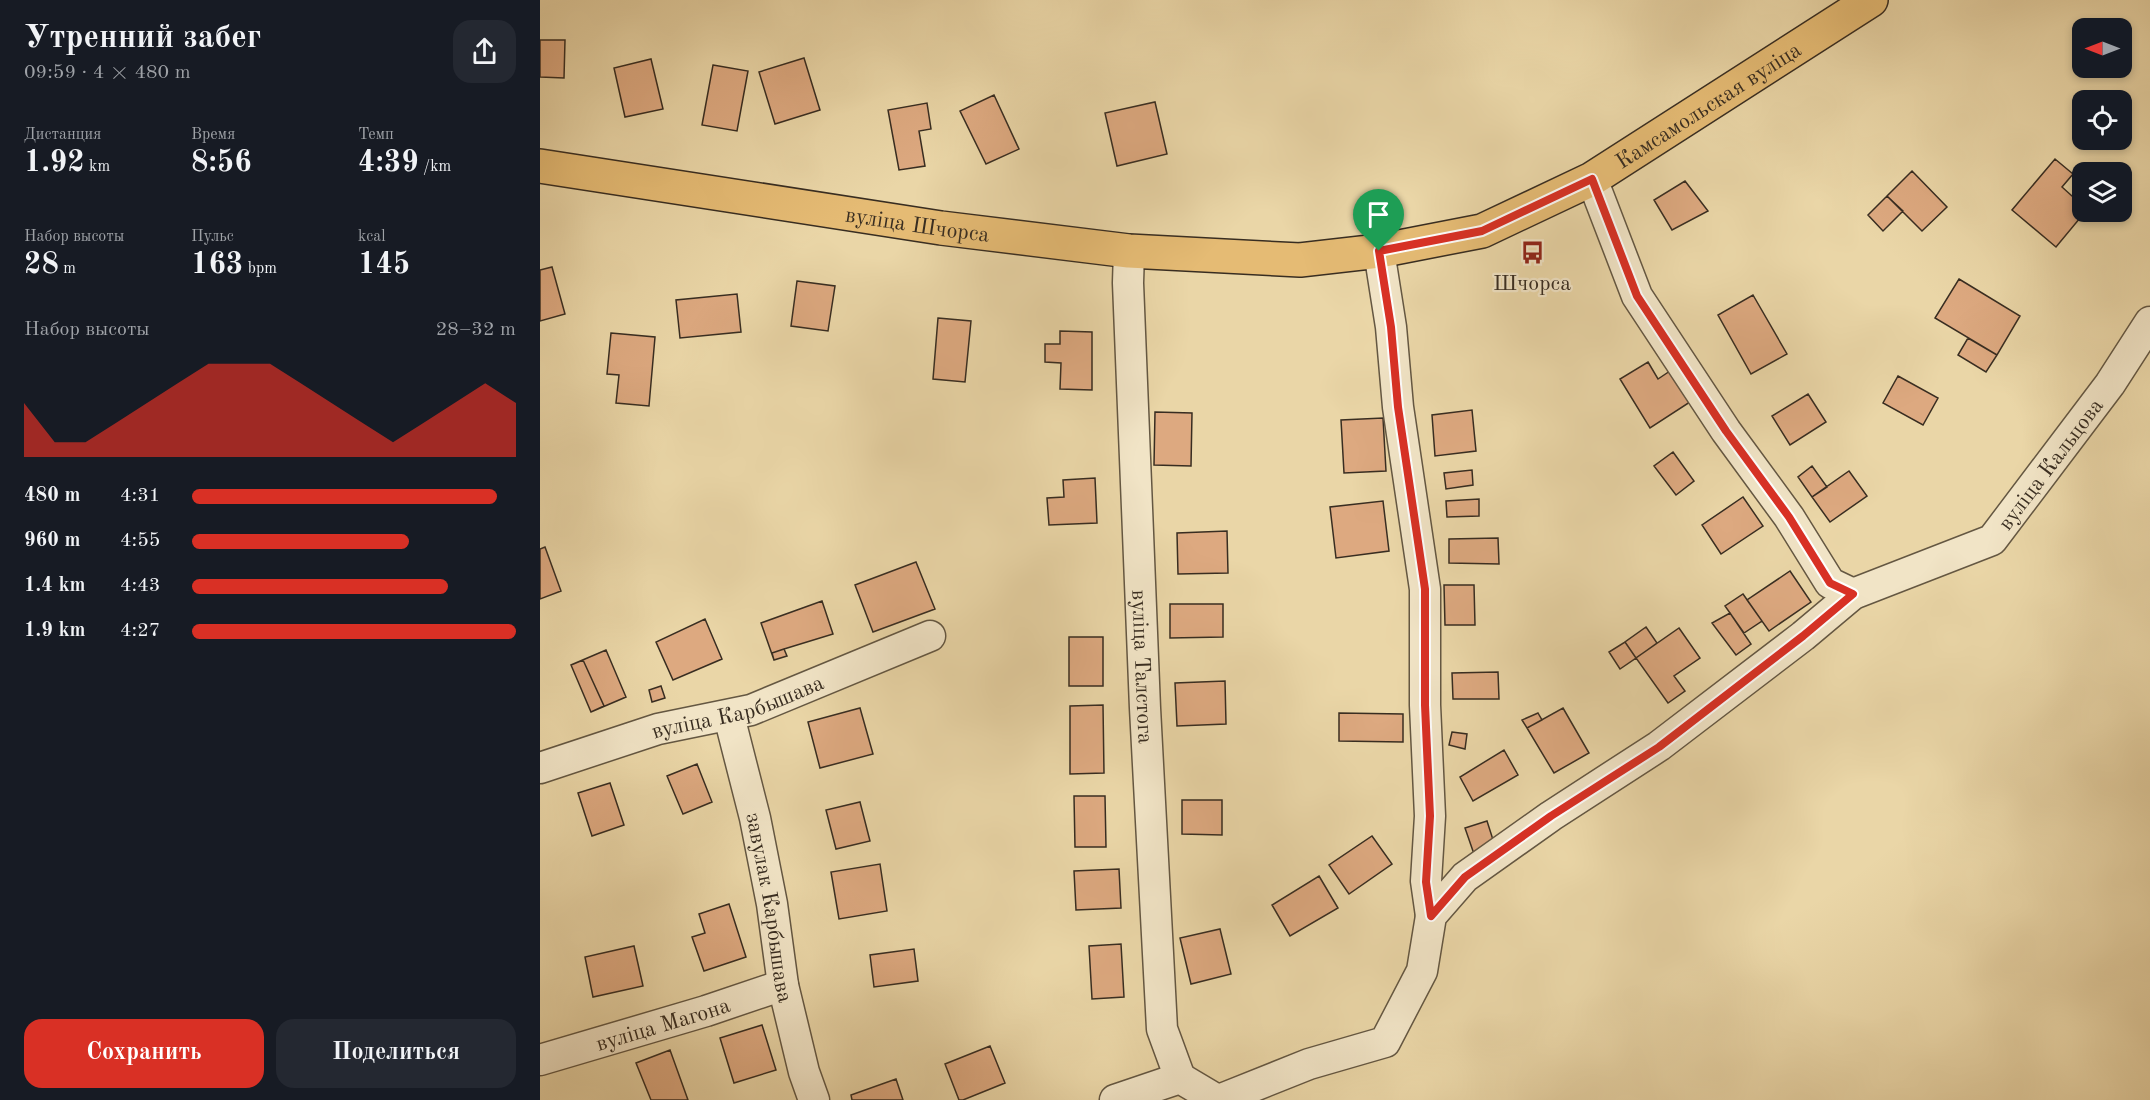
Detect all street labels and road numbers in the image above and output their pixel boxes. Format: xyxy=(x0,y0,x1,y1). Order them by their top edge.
street label: Камсамольская вуліца xyxy=(1612,39,1805,174)
street label: вуліца Шчорса xyxy=(844,204,991,247)
street label: вуліца Кальцова xyxy=(1995,395,2108,535)
street label: вуліца Талстога xyxy=(1127,589,1156,745)
street label: вуліца Карбышава xyxy=(649,672,827,743)
street label: завулак Карбышава xyxy=(741,811,796,1005)
street label: вуліца Магона xyxy=(594,995,733,1056)

